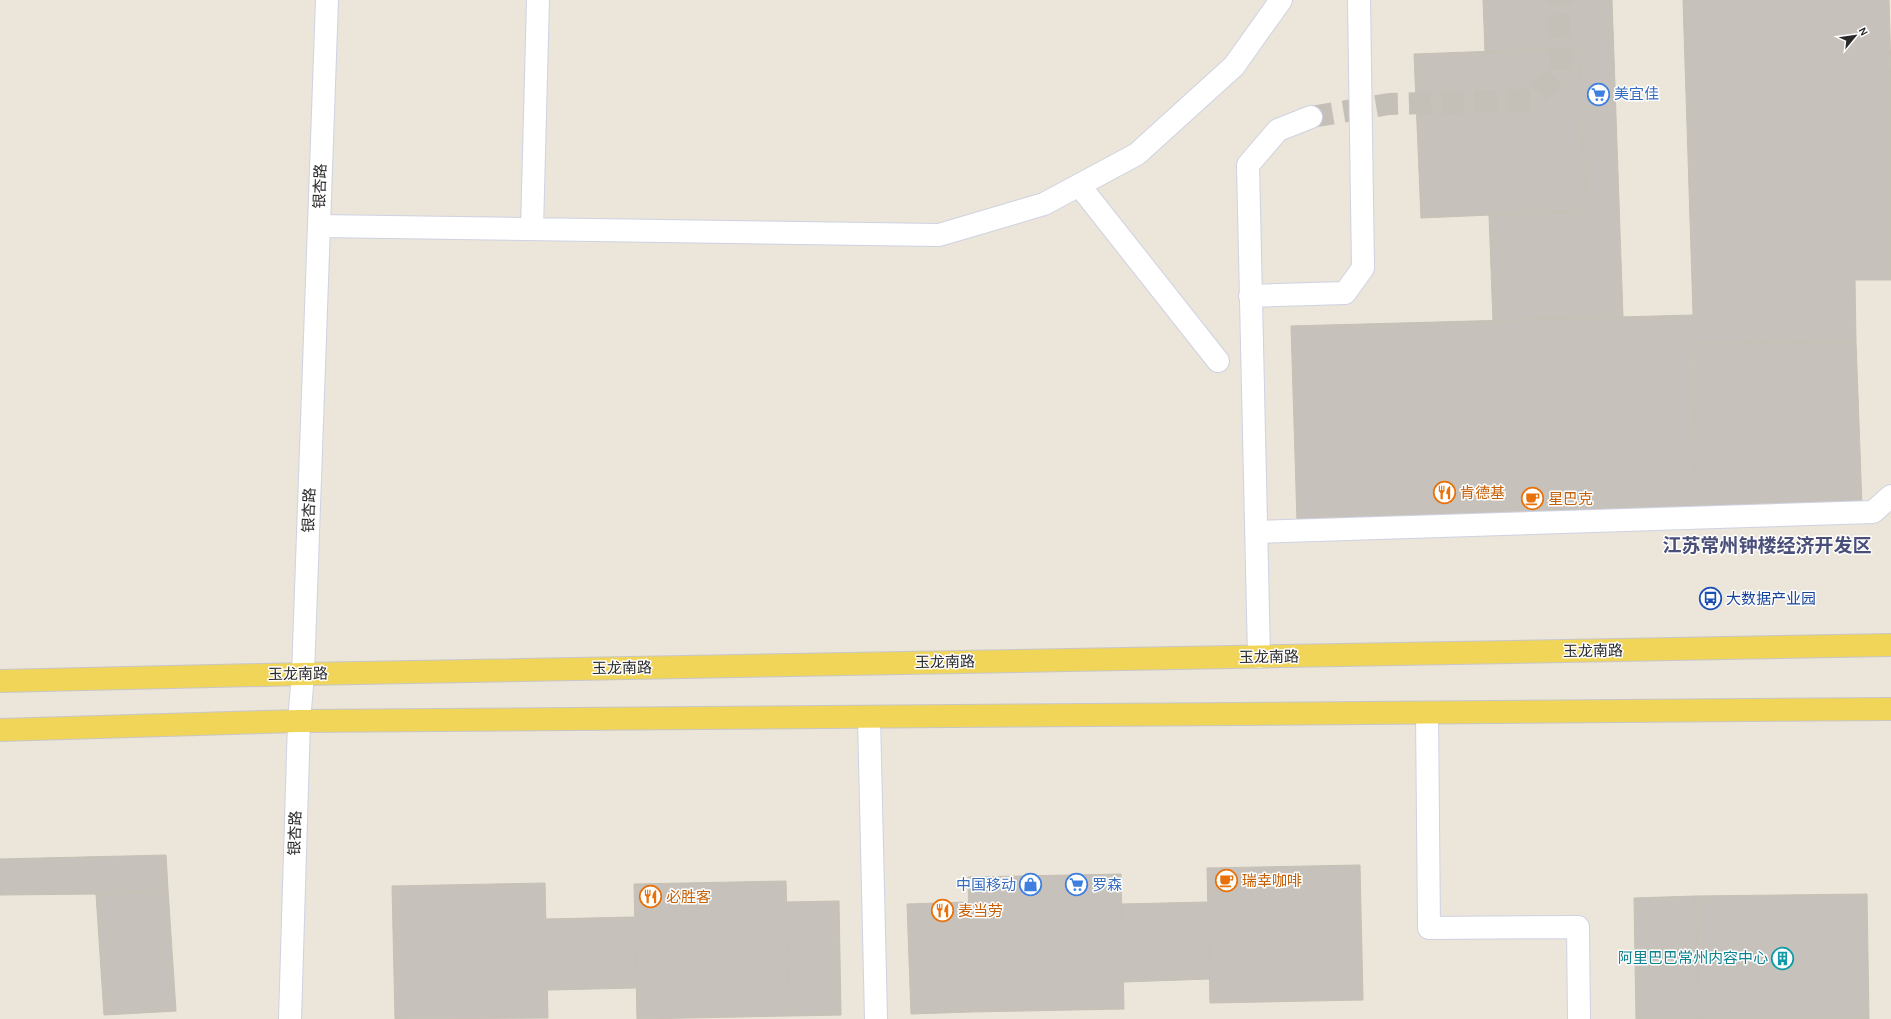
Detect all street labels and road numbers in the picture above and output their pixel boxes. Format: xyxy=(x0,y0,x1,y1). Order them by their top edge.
street label: 银杏路 xyxy=(310,163,330,209)
street label: 银杏路 xyxy=(299,487,319,533)
street label: 玉龙南路 xyxy=(1563,641,1623,661)
street label: 玉龙南路 xyxy=(1239,647,1299,667)
street label: 玉龙南路 xyxy=(915,652,975,672)
street label: 玉龙南路 xyxy=(592,658,652,678)
street label: 玉龙南路 xyxy=(268,664,328,684)
street label: 银杏路 xyxy=(285,810,305,856)

